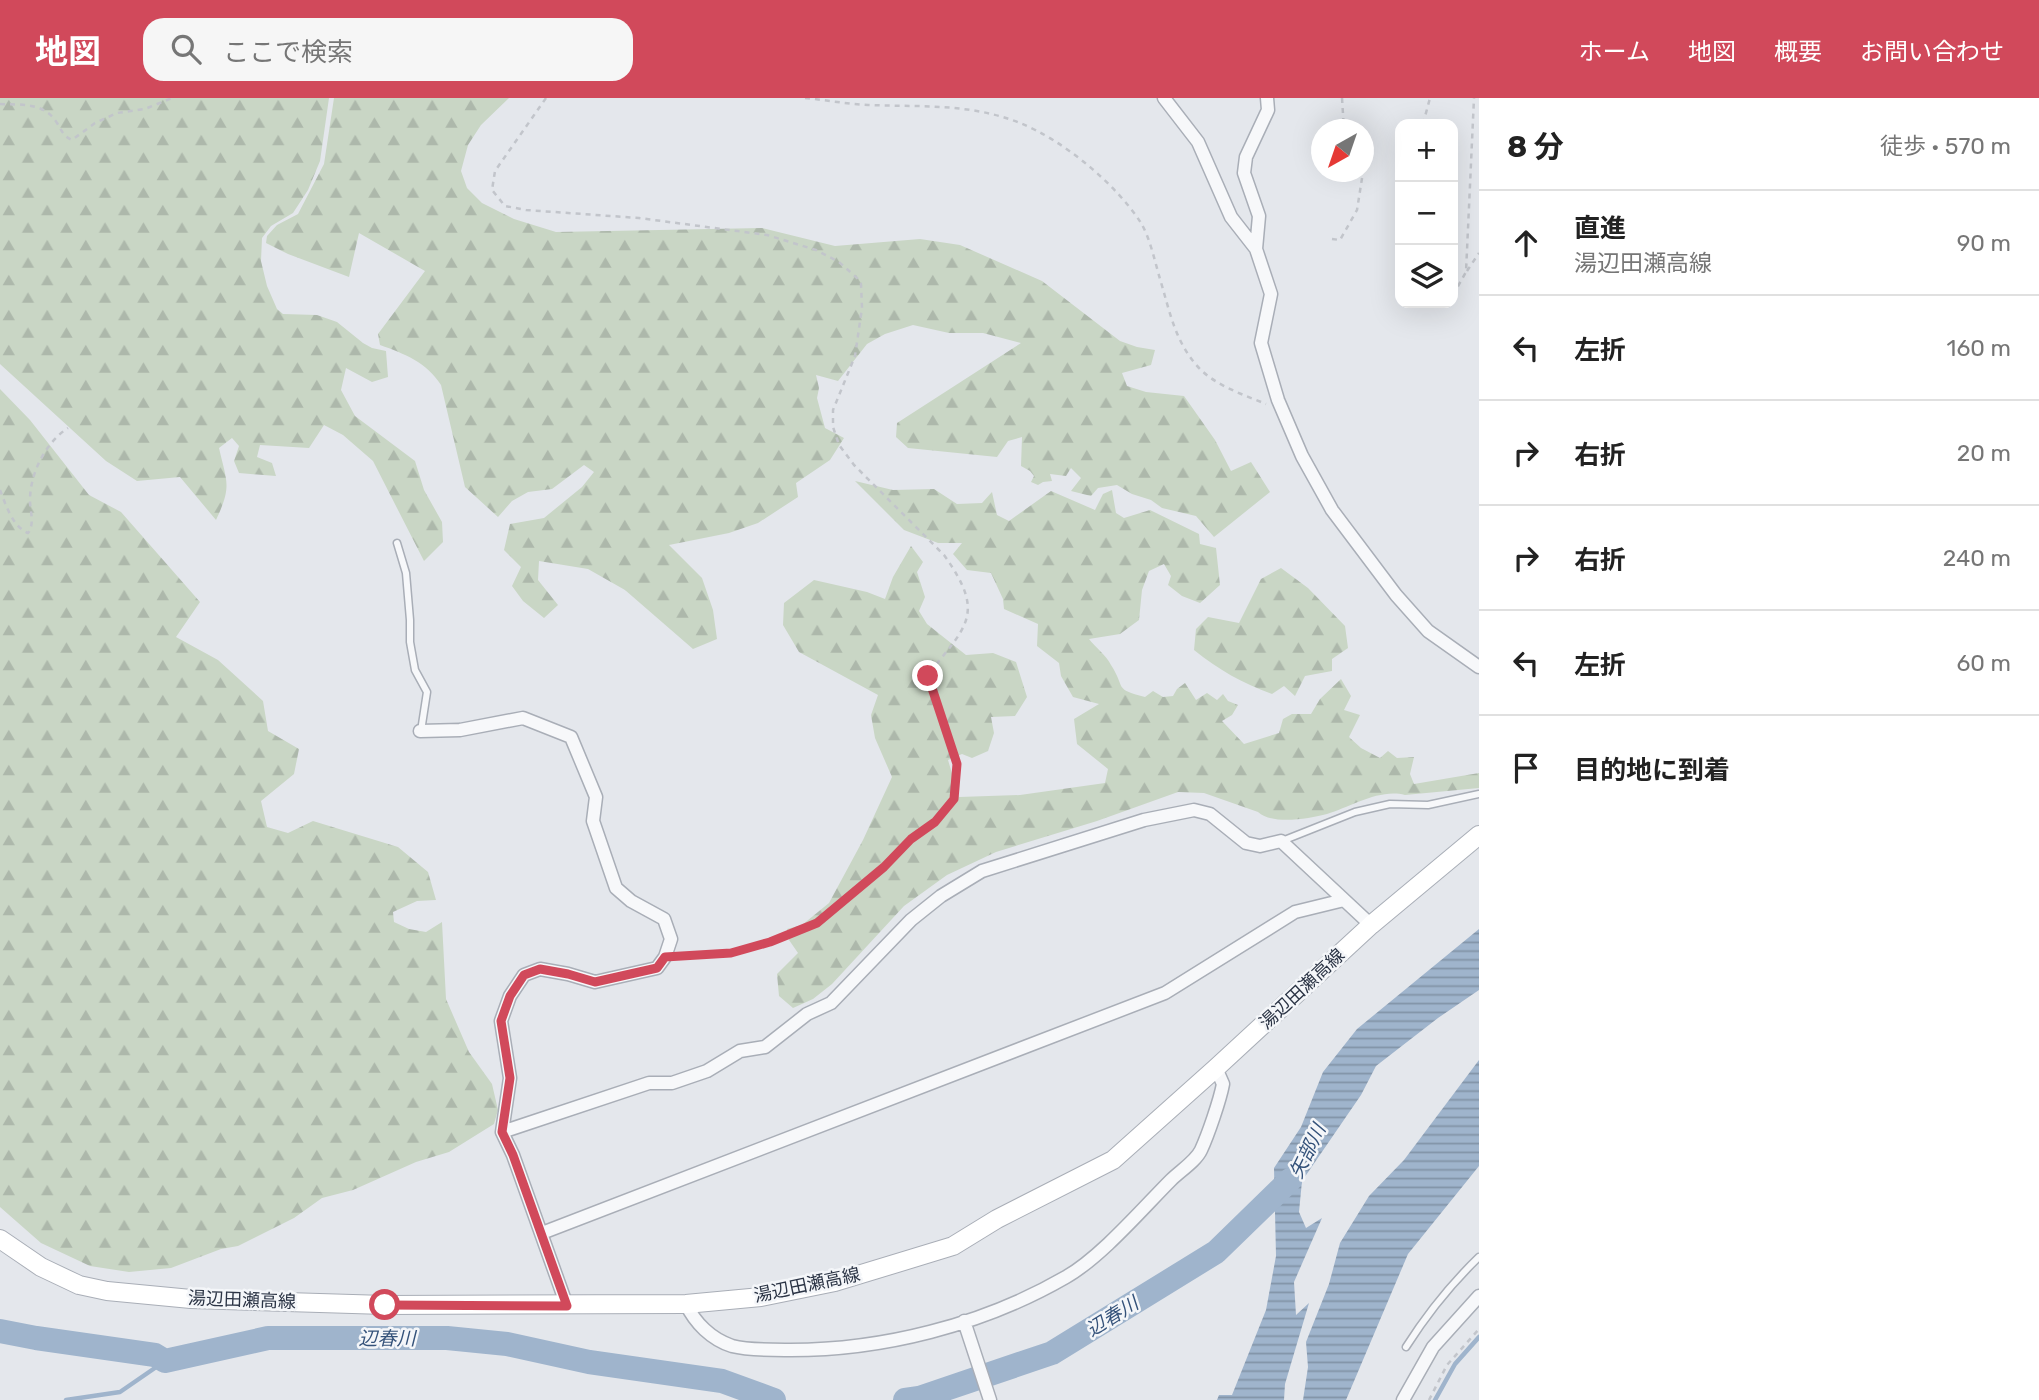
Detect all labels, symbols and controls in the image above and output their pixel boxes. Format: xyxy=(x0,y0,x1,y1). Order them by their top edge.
search box xyxy=(143,18,633,81)
icon: search xyxy=(167,30,205,68)
text: 地図 xyxy=(35,32,101,71)
text: ここで検索 xyxy=(223,37,353,68)
text: ホーム xyxy=(1579,38,1650,66)
text: 地図 xyxy=(1688,38,1736,66)
text: 概要 xyxy=(1774,38,1822,66)
text: お問い合わせ xyxy=(1860,38,2004,66)
north arrow xyxy=(1311,119,1374,182)
map controls xyxy=(1395,119,1458,308)
button: + xyxy=(1395,119,1458,182)
text: 8 分 xyxy=(1507,129,1564,165)
text: 徒歩 · 570 m xyxy=(1880,132,2011,160)
button: − xyxy=(1395,182,1458,245)
text: 直進 xyxy=(1574,213,1626,244)
icon: ahead xyxy=(1507,224,1545,262)
text: 90 m xyxy=(1957,229,2011,257)
button: layers xyxy=(1395,245,1458,308)
text: 湯辺田瀬高線 xyxy=(1574,249,1712,277)
icon: left xyxy=(1507,329,1545,367)
text: 160 m xyxy=(1947,334,2011,362)
text: 左折 xyxy=(1574,335,1626,366)
icon: right xyxy=(1507,434,1545,472)
text: 20 m xyxy=(1957,439,2011,467)
text: 右折 xyxy=(1574,440,1626,471)
icon: right xyxy=(1507,539,1545,577)
text: 240 m xyxy=(1943,544,2011,572)
text: 右折 xyxy=(1574,545,1626,576)
icon: left xyxy=(1507,644,1545,682)
text: 60 m xyxy=(1956,649,2011,677)
text: 左折 xyxy=(1574,650,1626,681)
route end xyxy=(912,660,943,691)
icon: arrive xyxy=(1507,749,1545,787)
text: 目的地に到着 xyxy=(1574,755,1730,786)
street label: 湯辺田瀬高線 xyxy=(1255,944,1349,1034)
water label: 矢部川 xyxy=(1285,1119,1331,1182)
street label: 湯辺田瀬高線 xyxy=(752,1263,862,1307)
street label: 湯辺田瀬高線 xyxy=(188,1287,296,1313)
route start xyxy=(369,1289,400,1320)
water label: 辺春川 xyxy=(1082,1291,1144,1341)
water label: 辺春川 xyxy=(358,1327,417,1350)

